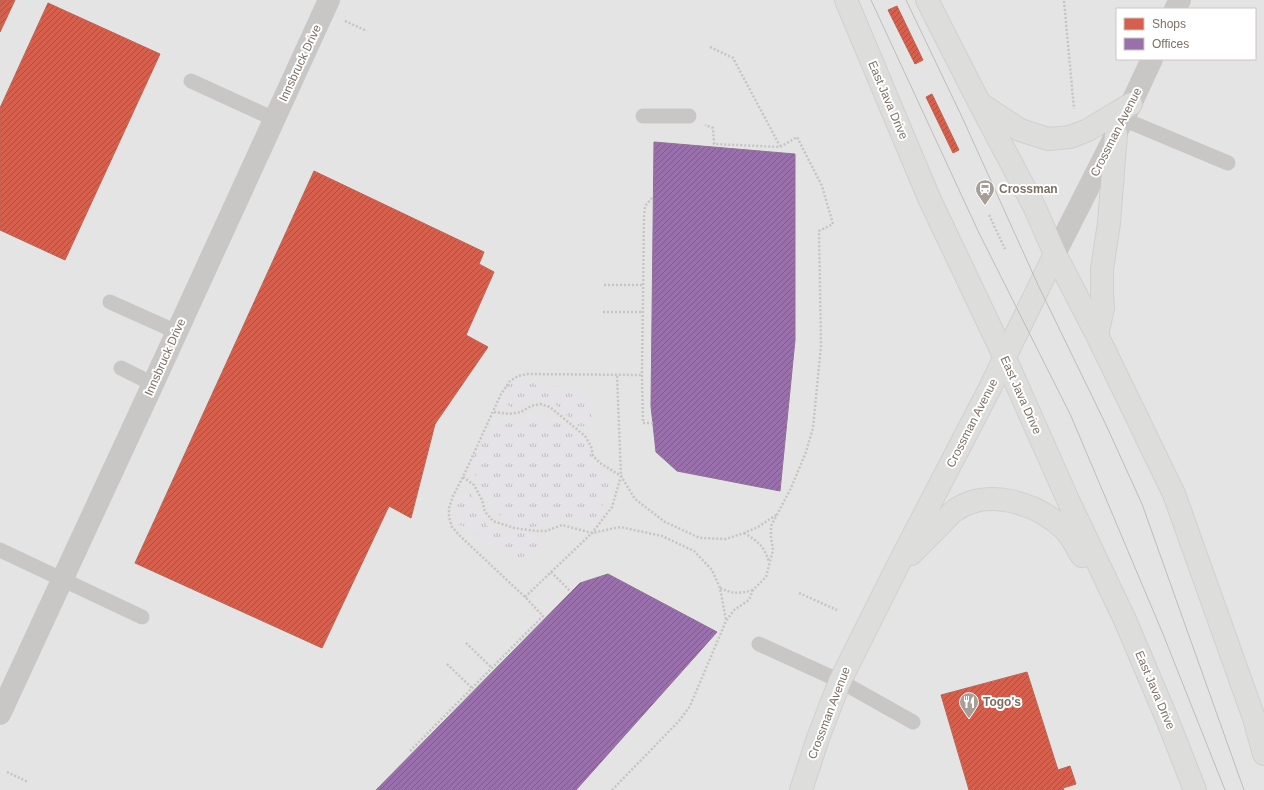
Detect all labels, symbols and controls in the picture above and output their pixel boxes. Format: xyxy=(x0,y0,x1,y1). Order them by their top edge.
legend xyxy=(1116,8,1256,60)
text: Shops xyxy=(1152,17,1186,31)
street label: Innsbruck Drive xyxy=(276,22,324,104)
text: Offices xyxy=(1152,37,1189,51)
street label: East Java Drive xyxy=(865,59,911,142)
street label: Crossman Avenue xyxy=(1088,85,1145,179)
station icon: Crossman xyxy=(974,178,996,206)
place label: Crossman xyxy=(999,182,1058,196)
street label: Innsbruck Drive xyxy=(142,316,188,398)
street label: East Java Drive xyxy=(998,354,1045,437)
street label: Crossman Avenue xyxy=(944,376,1001,470)
street label: East Java Drive xyxy=(1132,649,1178,732)
street label: Crossman Avenue xyxy=(805,665,853,761)
restaurant icon: Togo's xyxy=(958,691,980,719)
place label: Togo's xyxy=(983,695,1021,709)

